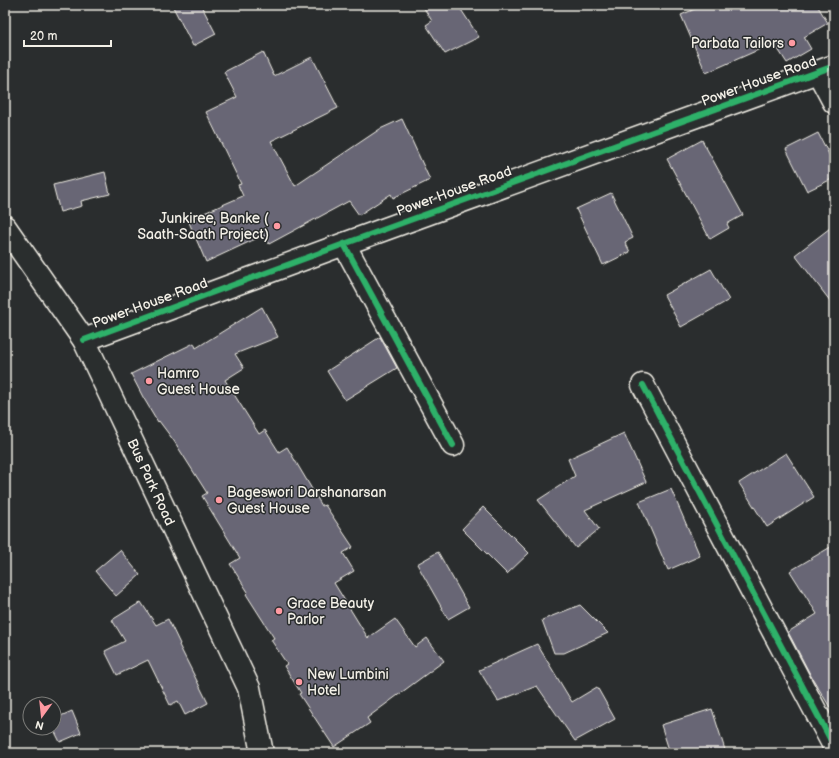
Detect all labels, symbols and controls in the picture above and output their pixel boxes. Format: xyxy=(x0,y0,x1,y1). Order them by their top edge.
scale bar xyxy=(24,22,111,48)
text: 20 m xyxy=(30,29,57,44)
place label: Parbata Tailors xyxy=(691,35,784,52)
marker: Parbata Tailors xyxy=(787,38,797,48)
street label: Power House Road xyxy=(699,52,819,110)
street label: Power House Road xyxy=(394,162,514,220)
place label: Junkiree, Banke ( Saath-Saath Project) xyxy=(138,210,269,243)
marker: Junkiree, Banke ( Saath-Saath Project) xyxy=(272,221,282,231)
street label: Power House Road xyxy=(90,274,210,332)
place label: Hamro Guest House xyxy=(157,365,240,398)
marker: Hamro Guest House xyxy=(144,376,154,386)
street label: Bus Park Road xyxy=(123,436,179,528)
place label: Bageswori Darshanarsan Guest House xyxy=(227,484,386,517)
marker: Bageswori Darshanarsan Guest House xyxy=(214,495,224,505)
place label: Grace Beauty Parlor xyxy=(287,595,375,628)
marker: Grace Beauty Parlor xyxy=(274,606,284,616)
place label: New Lumbini Hotel xyxy=(307,666,389,699)
marker: New Lumbini Hotel xyxy=(294,677,304,687)
north arrow xyxy=(22,696,62,736)
text: N xyxy=(34,718,45,733)

